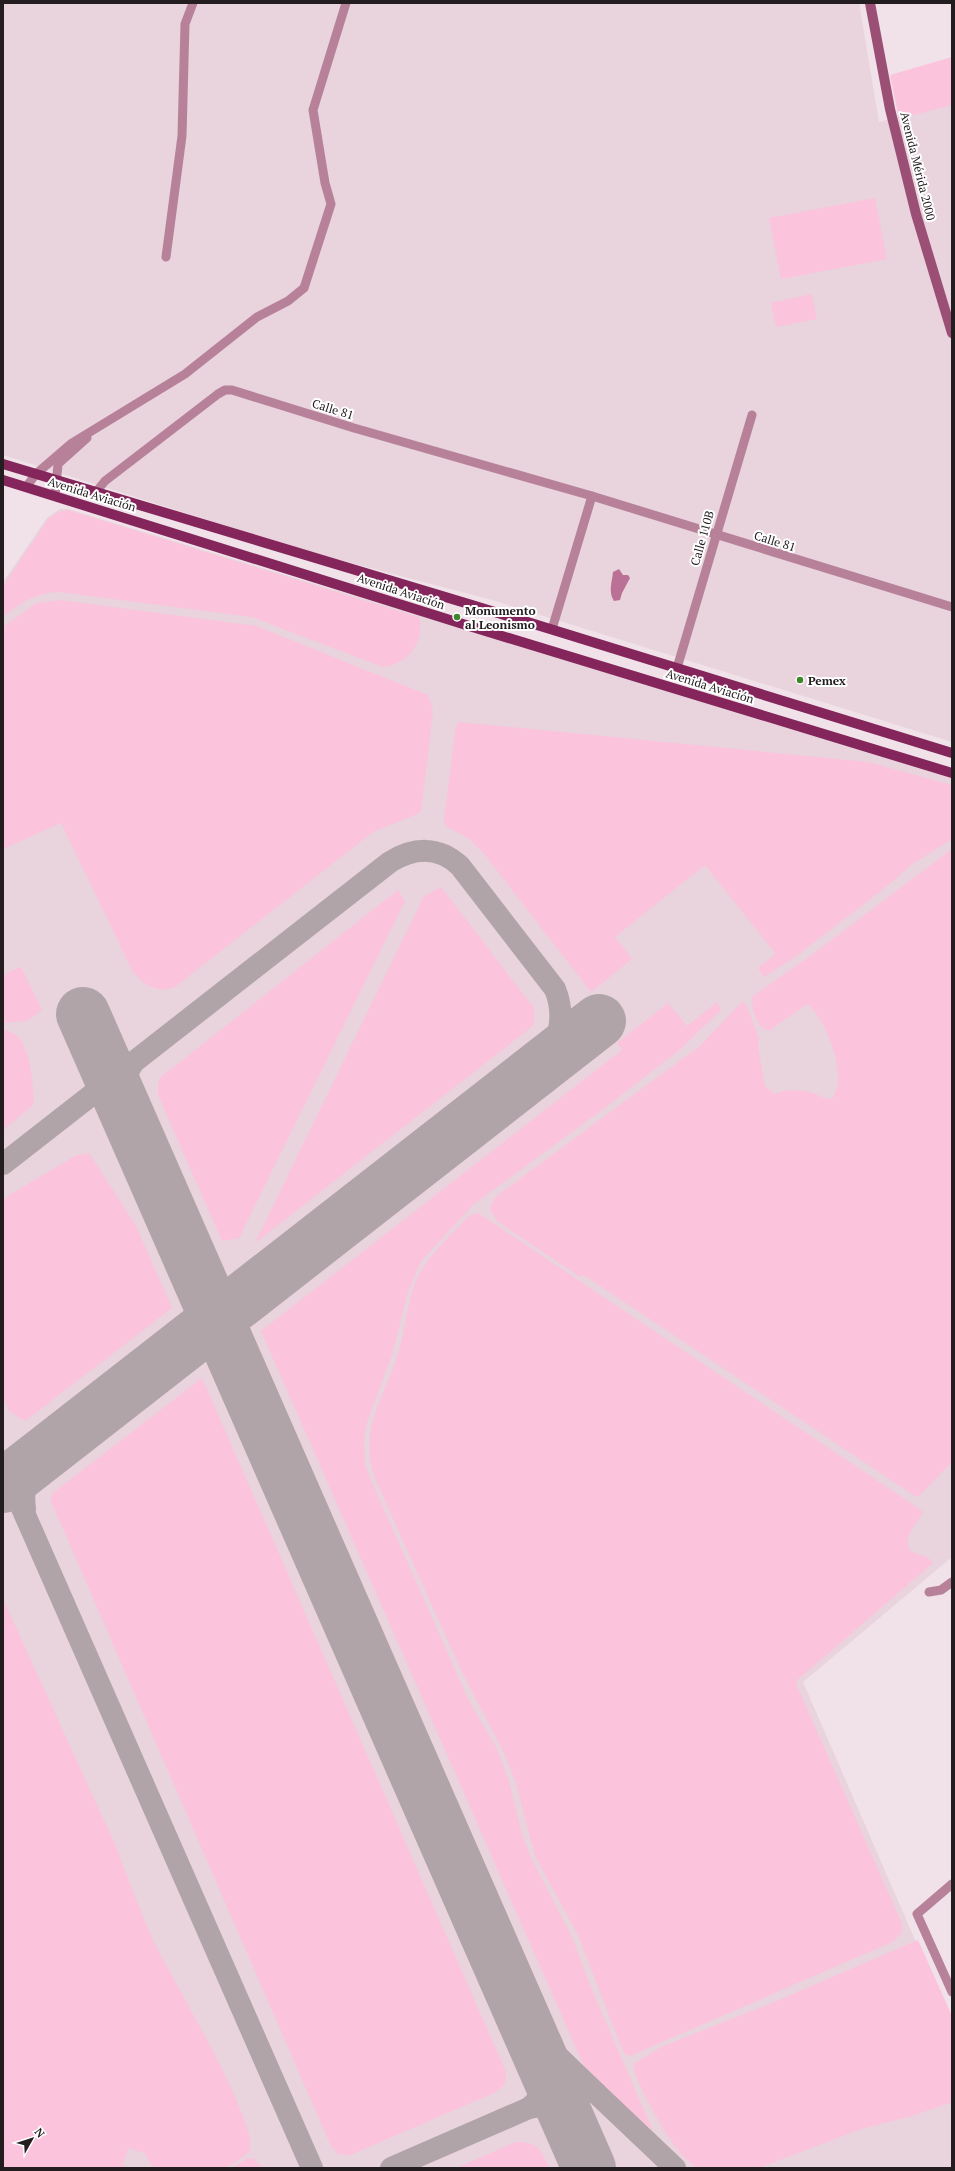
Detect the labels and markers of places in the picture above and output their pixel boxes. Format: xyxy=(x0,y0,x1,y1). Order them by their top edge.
place label: Monumento al Leonismo xyxy=(465,603,536,632)
marker: Monumento al Leonismo xyxy=(452,612,462,622)
place label: Pemex xyxy=(808,673,846,688)
marker: Pemex xyxy=(795,675,805,685)

